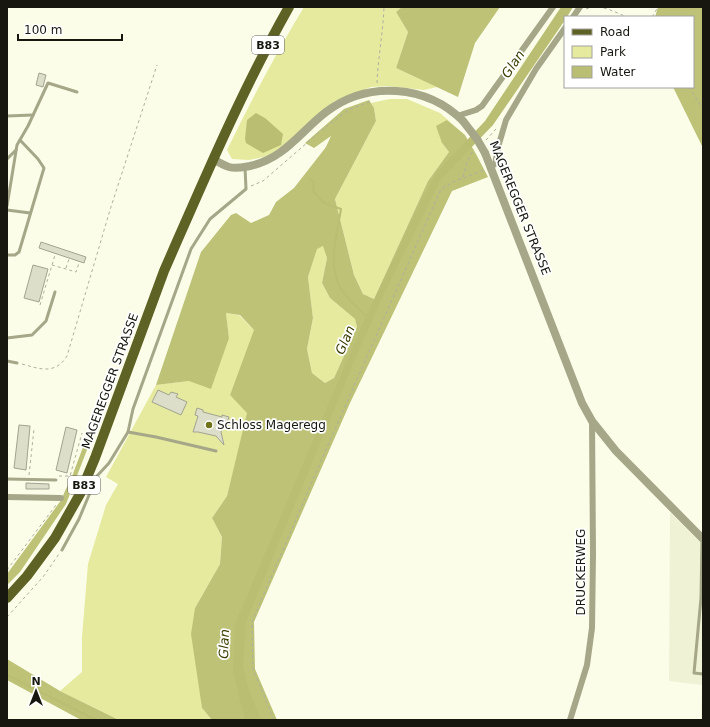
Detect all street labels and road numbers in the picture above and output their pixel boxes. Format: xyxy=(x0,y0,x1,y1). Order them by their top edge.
road number: B83 xyxy=(252,36,284,54)
street label: MAGEREGGER STRASSE xyxy=(487,139,553,277)
street label: MAGEREGGER STRASSE xyxy=(79,311,141,451)
road number: B83 xyxy=(68,476,100,494)
street label: DRUCKERWEG xyxy=(574,529,588,615)

